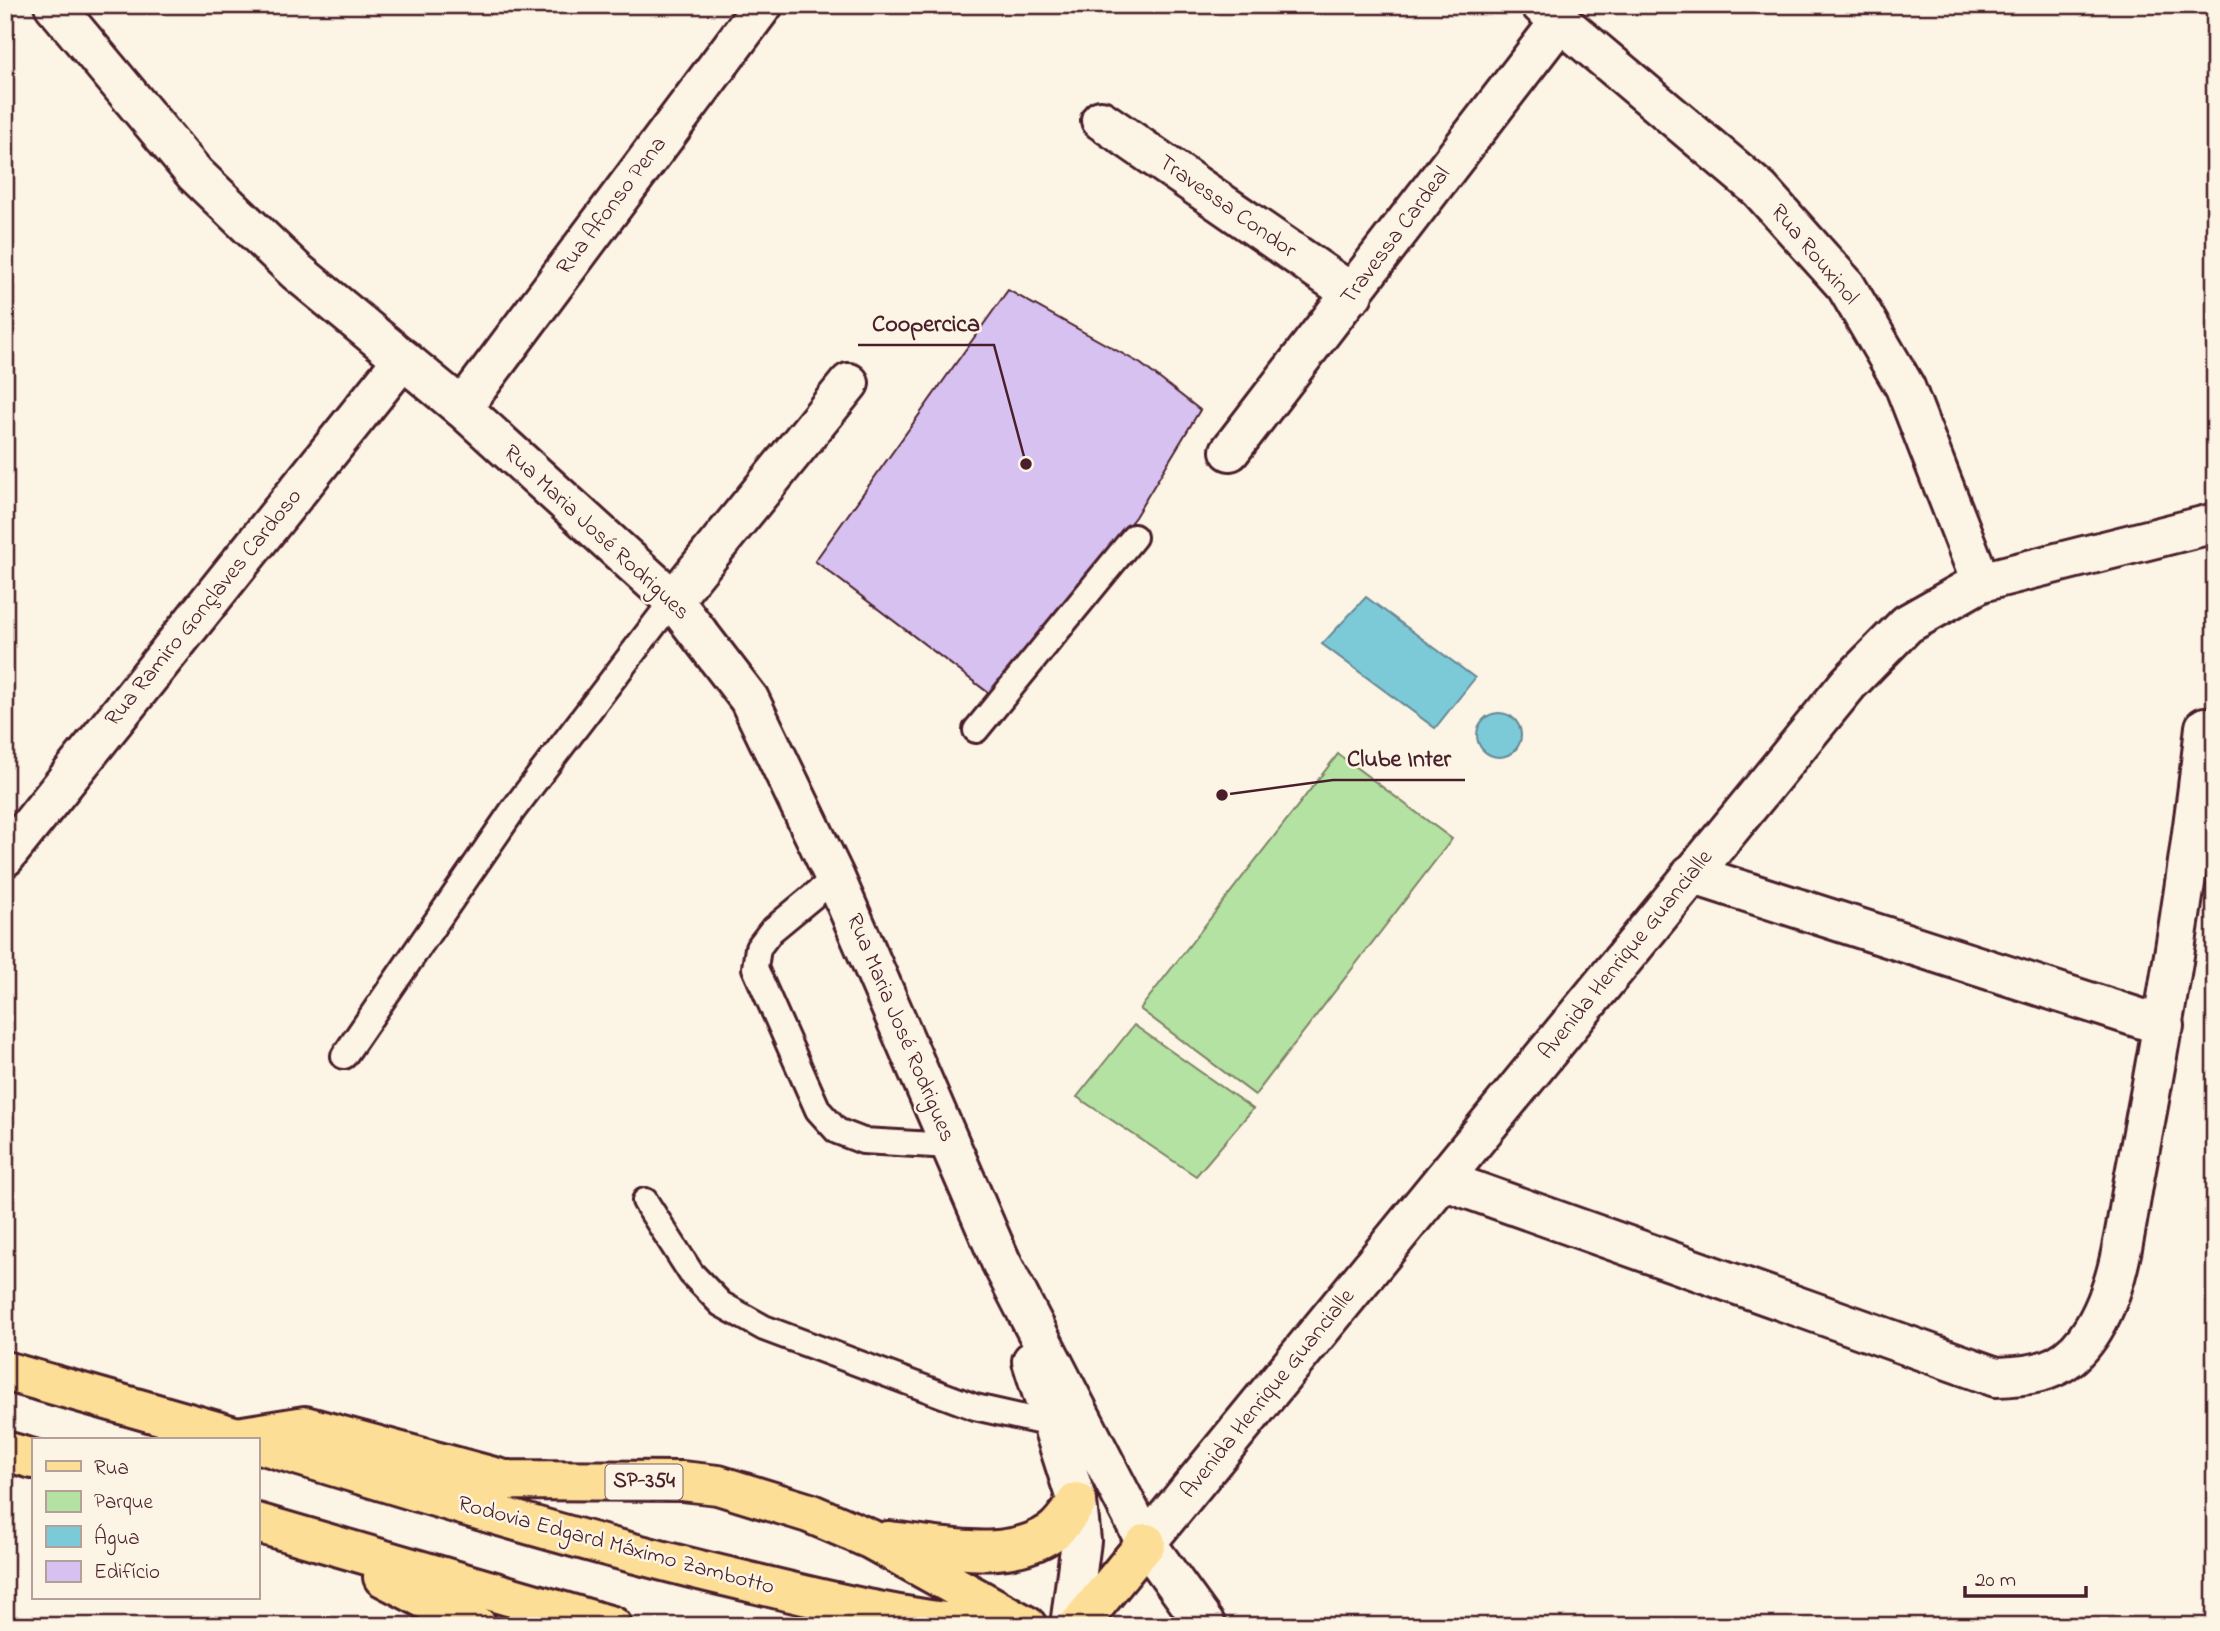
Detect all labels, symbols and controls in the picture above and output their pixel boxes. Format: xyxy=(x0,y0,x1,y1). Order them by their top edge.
street label: Rua Afonso Pena xyxy=(549,130,675,282)
street label: Travessa Condor xyxy=(1151,147,1304,268)
street label: Travessa Cardeal xyxy=(1333,160,1459,312)
street label: Rua Rouxinol xyxy=(1762,197,1866,313)
callout: Coopercica xyxy=(858,300,994,345)
text: Coopercica xyxy=(872,308,980,343)
street label: Rua Maria José Rodrigues xyxy=(494,437,697,629)
street label: Rua Ramiro Gonçlaves Cardoso xyxy=(97,482,311,734)
callout: Clube Inter xyxy=(1333,735,1465,780)
text: Clube Inter xyxy=(1347,743,1452,778)
street label: Avenida Henrique Guancialle xyxy=(1531,842,1722,1067)
street label: Rua Maria José Rodrigues xyxy=(836,909,963,1148)
street label: Avenida Henrique Guancialle xyxy=(1173,1281,1364,1506)
legend xyxy=(32,1438,259,1600)
text: Rua xyxy=(94,1454,129,1484)
road number: SP-354 xyxy=(606,1464,682,1500)
text: Parque xyxy=(94,1488,153,1518)
street label: Rodovia Edgard Máximo Zambotto xyxy=(454,1488,778,1605)
text: Água xyxy=(94,1523,140,1556)
scale bar xyxy=(1965,1554,2085,1598)
text: Edifício xyxy=(94,1558,160,1588)
text: 20 m xyxy=(1975,1566,2016,1596)

